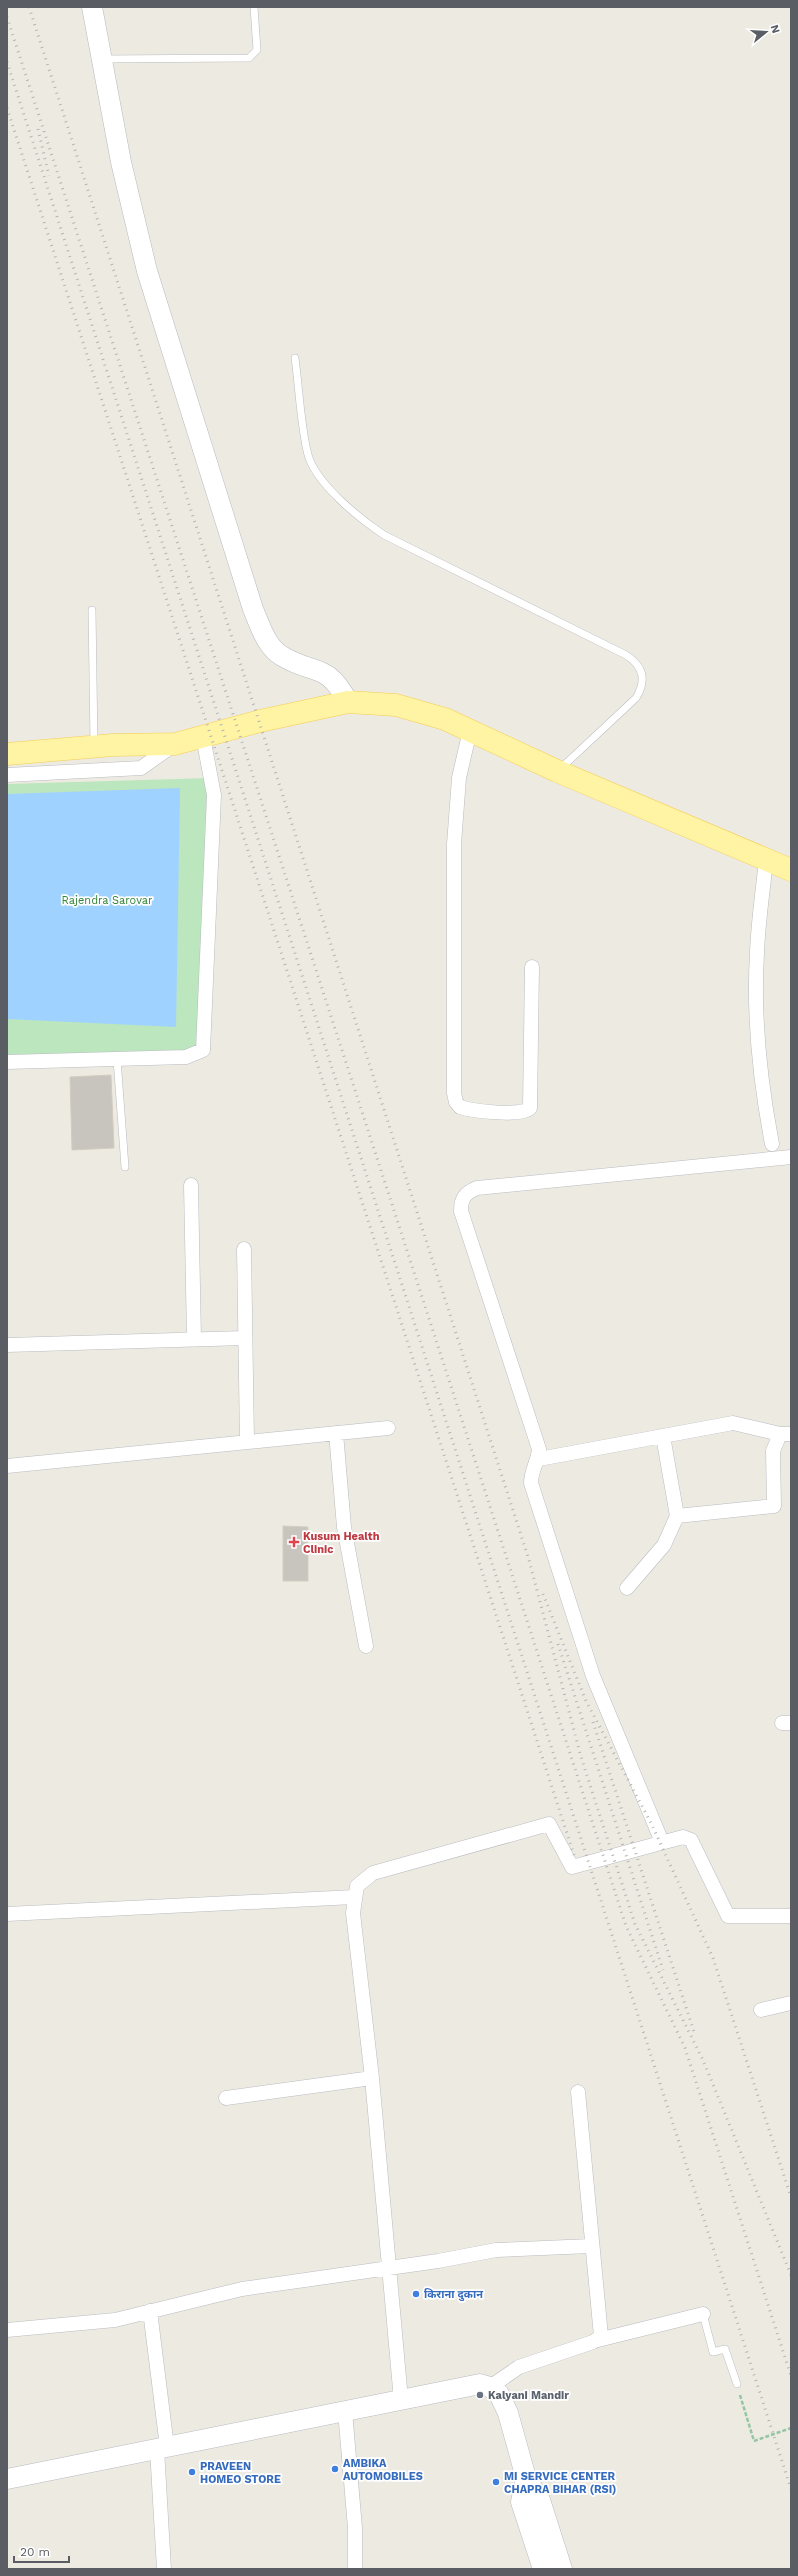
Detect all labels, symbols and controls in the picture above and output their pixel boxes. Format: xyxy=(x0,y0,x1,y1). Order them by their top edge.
north arrow xyxy=(746,12,786,52)
text: N xyxy=(768,23,782,35)
park label: Rajendra Sarovar xyxy=(62,894,153,907)
place label: Kusum Health Clinic xyxy=(303,1530,380,1556)
marker: Kusum Health Clinic xyxy=(288,1536,300,1548)
place label: किराना दुकान xyxy=(424,2288,483,2302)
marker: किराना दुकान xyxy=(411,2289,421,2299)
place label: Kalyani Mandir xyxy=(488,2389,569,2402)
marker: Kalyani Mandir xyxy=(475,2390,485,2400)
place label: AMBIKA AUTOMOBILES xyxy=(343,2457,423,2483)
place label: PRAVEEN HOMEO STORE xyxy=(200,2460,281,2486)
marker: AMBIKA AUTOMOBILES xyxy=(330,2464,340,2474)
marker: PRAVEEN HOMEO STORE xyxy=(187,2467,197,2477)
place label: MI SERVICE CENTER CHAPRA BIHAR (RSI) xyxy=(504,2470,616,2496)
marker: MI SERVICE CENTER CHAPRA BIHAR (RSI) xyxy=(491,2477,501,2487)
scale bar xyxy=(14,2538,69,2564)
text: 20 m xyxy=(20,2545,50,2559)

